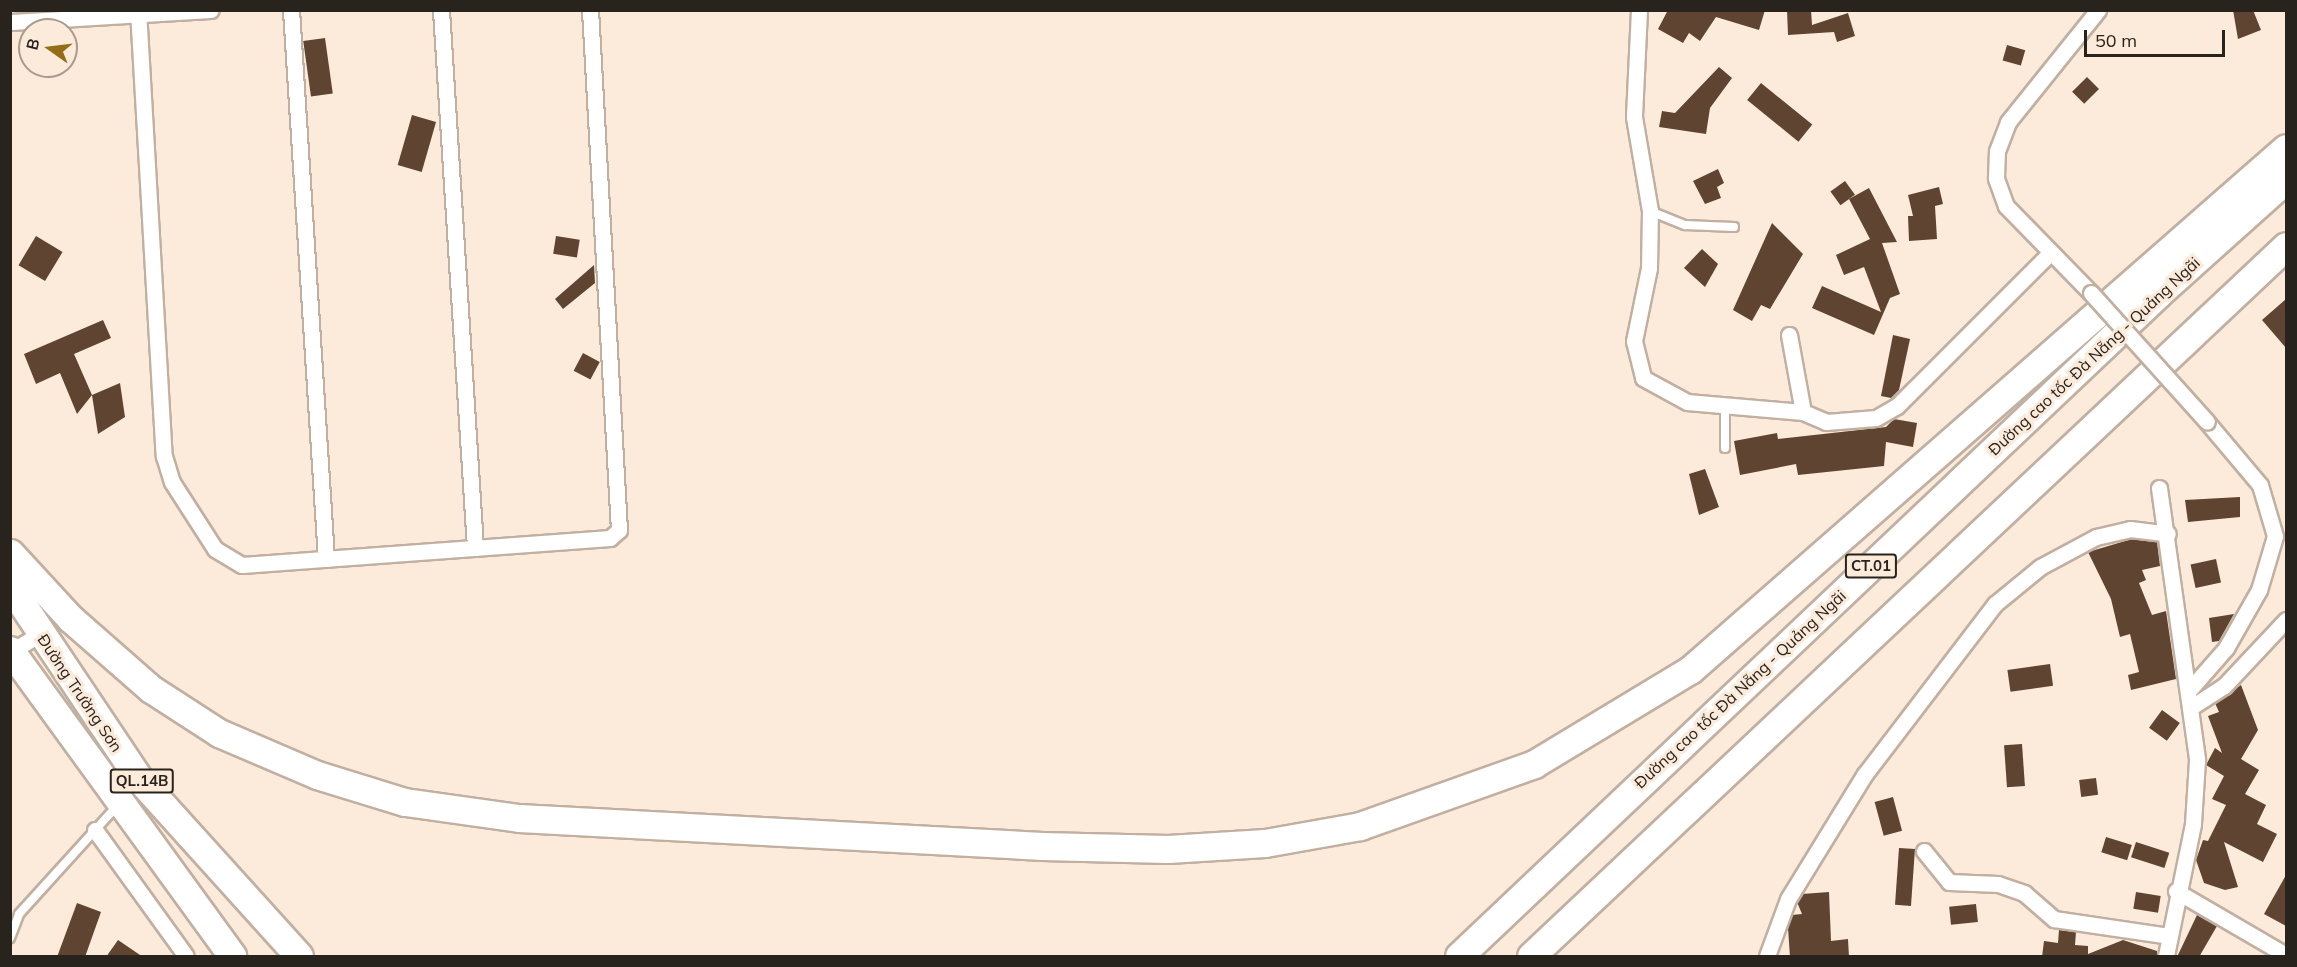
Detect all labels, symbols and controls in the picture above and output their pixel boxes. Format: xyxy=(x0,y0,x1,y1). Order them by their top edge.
north arrow xyxy=(18,18,78,78)
scale bar xyxy=(2087,18,2228,56)
text: 50 m xyxy=(2095,29,2137,52)
text: B xyxy=(21,36,44,52)
street label: Đường cao tốc Đà Nẵng - Quảng Ngãi xyxy=(1984,253,2204,459)
road number: CT.01 xyxy=(1844,554,1898,578)
street label: Đường cao tốc Đà Nẵng - Quảng Ngãi xyxy=(1630,586,1850,792)
street label: Đường Trường Sơn xyxy=(34,631,126,755)
road number: QL.14B xyxy=(109,769,175,793)

